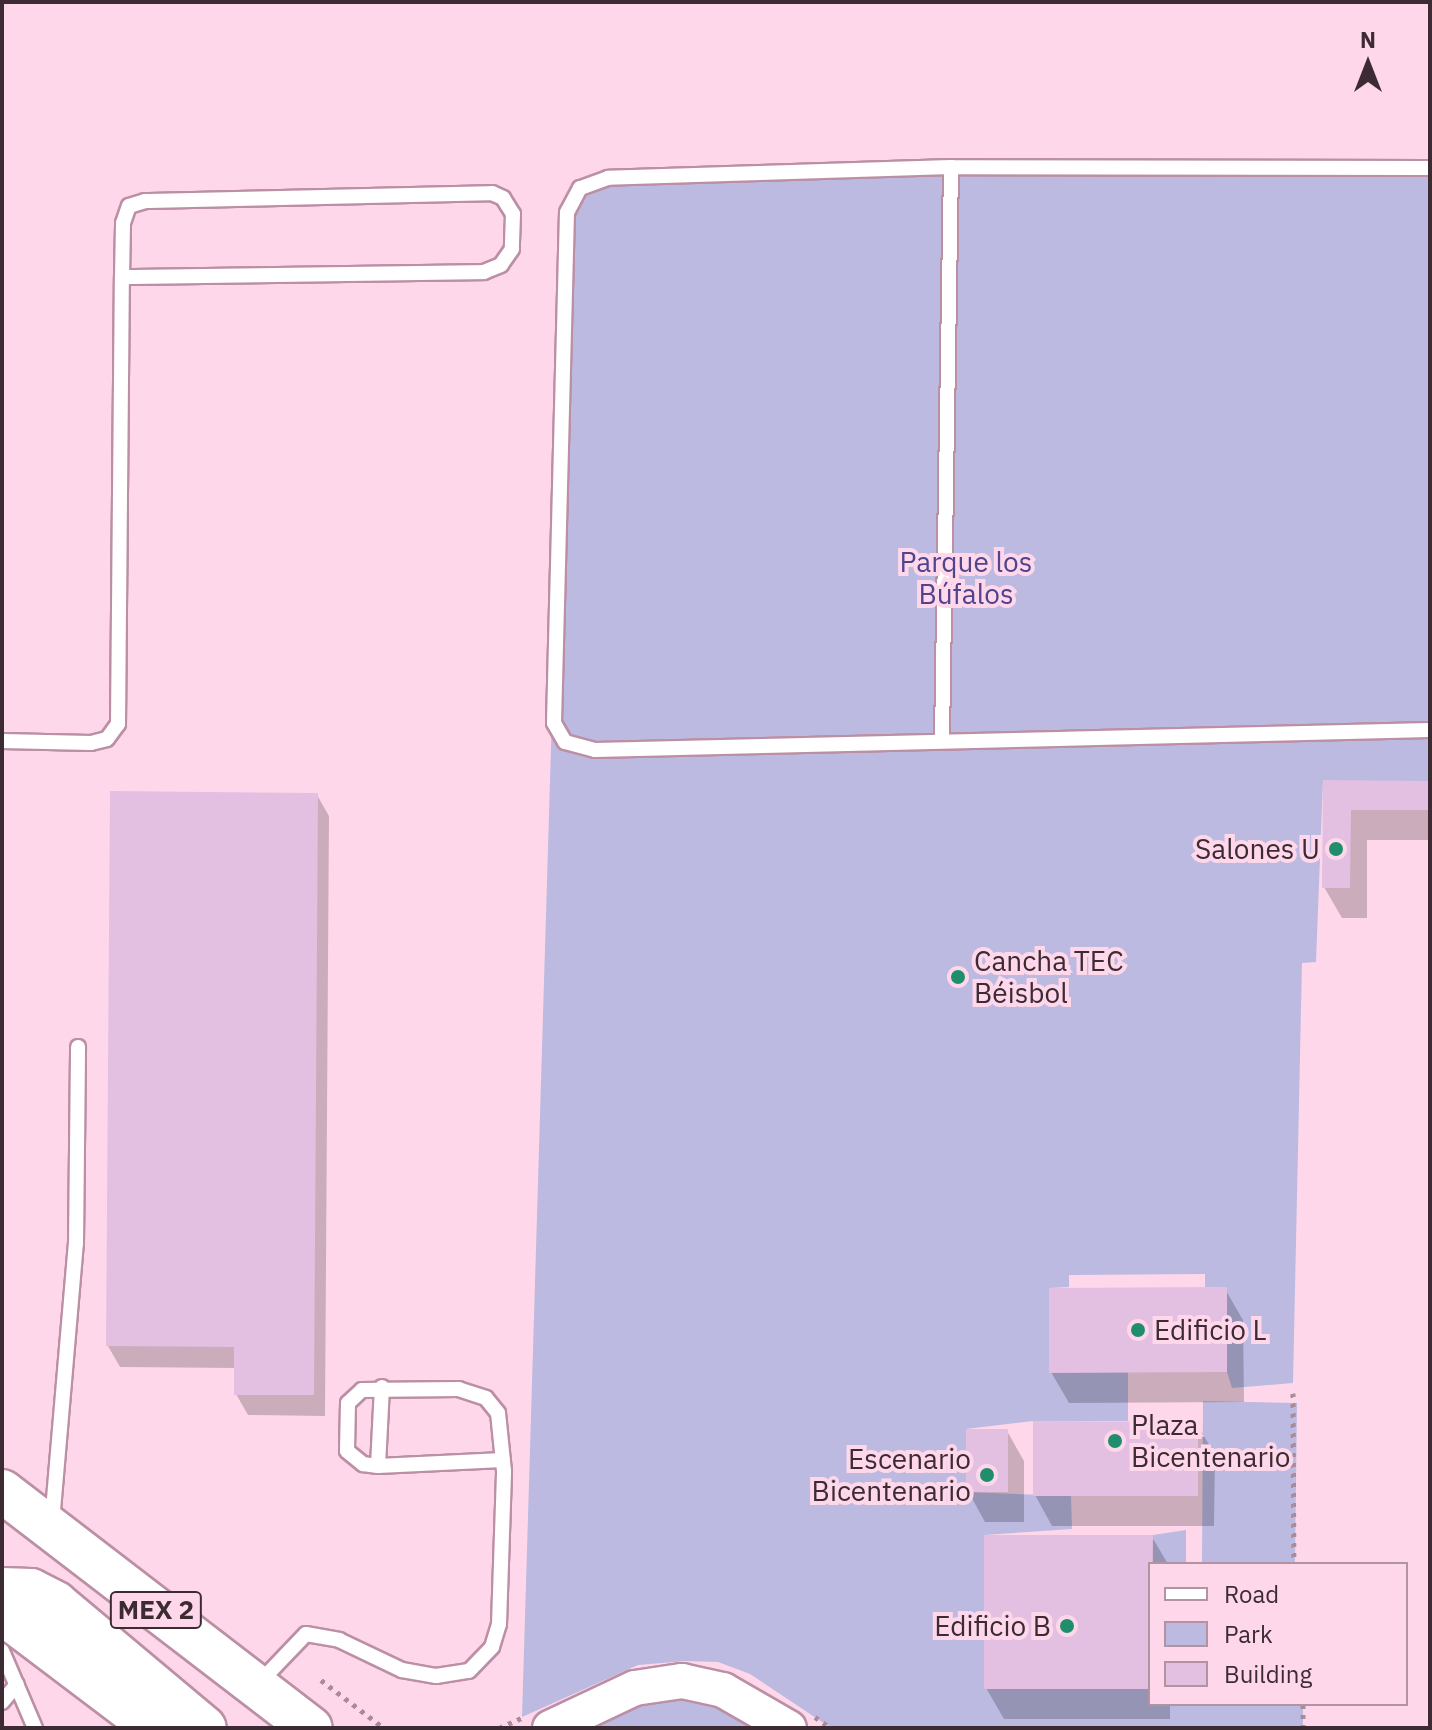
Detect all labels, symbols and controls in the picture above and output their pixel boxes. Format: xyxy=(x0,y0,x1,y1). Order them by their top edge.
north arrow xyxy=(1328,24,1408,104)
text: N xyxy=(1360,25,1376,54)
park label: Parque los Búfalos xyxy=(900,545,1032,611)
place label: Salones U xyxy=(1195,832,1320,866)
marker: Salones U xyxy=(1327,840,1345,858)
place label: Cancha TEC Béisbol xyxy=(974,944,1124,1010)
marker: Cancha TEC Béisbol xyxy=(949,968,967,986)
place label: Edificio L xyxy=(1154,1313,1267,1347)
marker: Edificio L xyxy=(1129,1321,1147,1339)
place label: Plaza Bicentenario xyxy=(1131,1408,1290,1474)
marker: Plaza Bicentenario xyxy=(1106,1432,1124,1450)
place label: Escenario Bicentenario xyxy=(812,1442,971,1508)
marker: Escenario Bicentenario xyxy=(978,1466,996,1484)
legend xyxy=(1148,1562,1408,1706)
text: Road xyxy=(1224,1578,1279,1610)
road number: MEX 2 xyxy=(108,1588,204,1632)
place label: Edificio B xyxy=(934,1609,1051,1643)
marker: Edificio B xyxy=(1058,1617,1076,1635)
text: Park xyxy=(1224,1618,1273,1650)
text: Building xyxy=(1224,1658,1312,1690)

